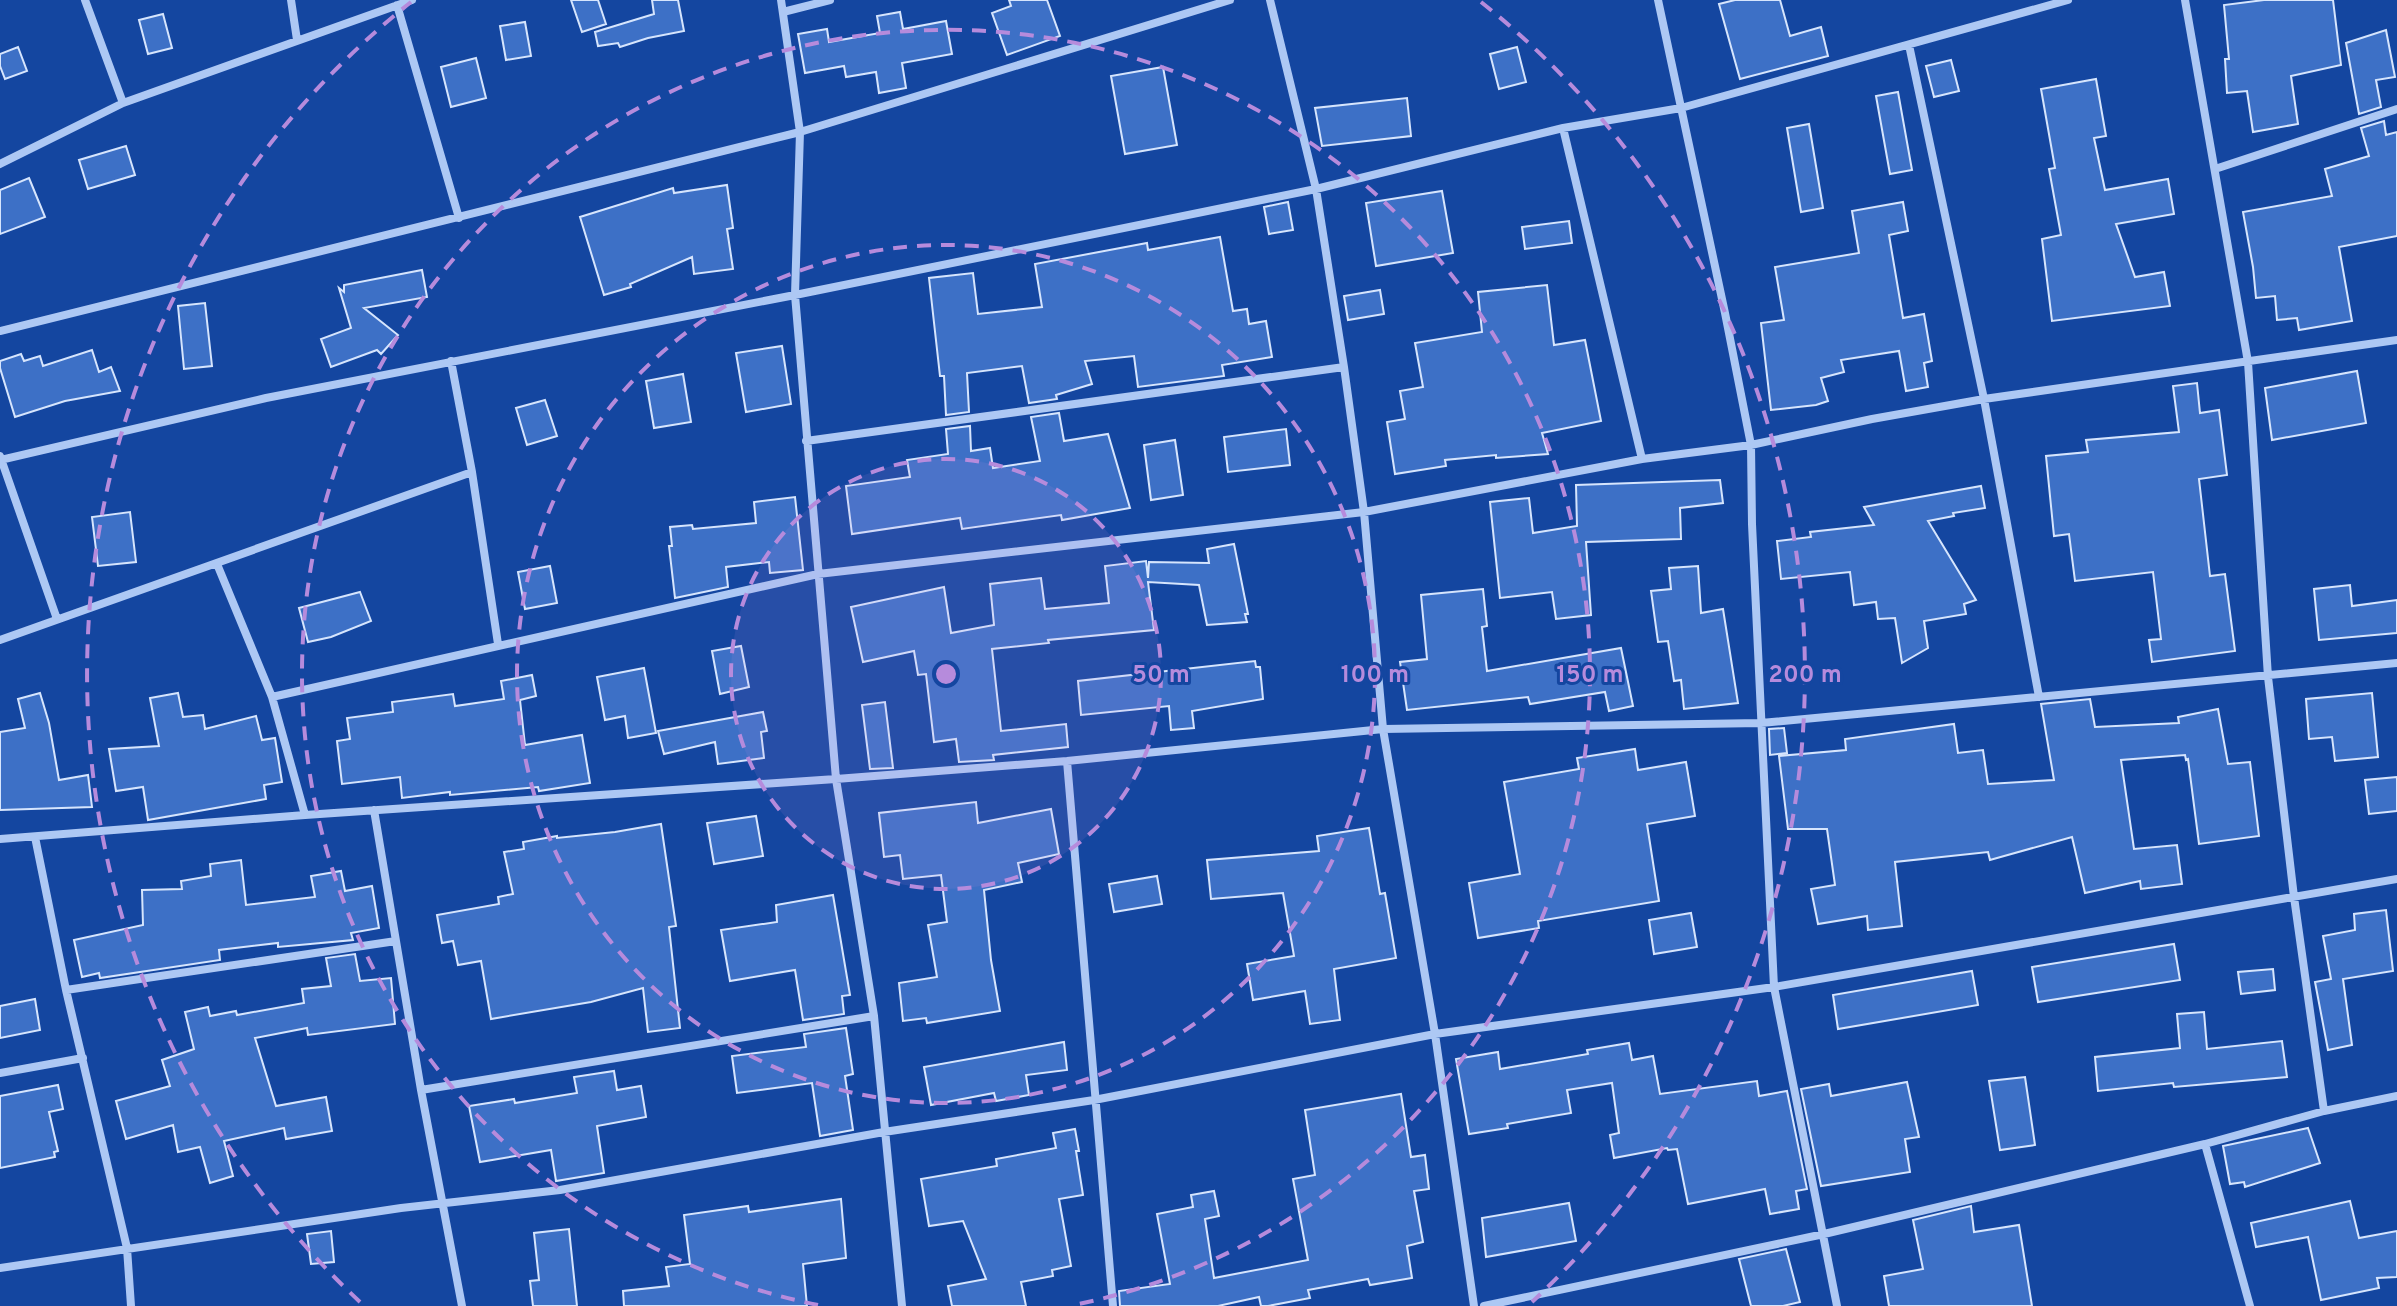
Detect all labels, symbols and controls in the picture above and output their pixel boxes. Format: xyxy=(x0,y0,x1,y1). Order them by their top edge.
centre of rings xyxy=(932,660,960,688)
text: 50 m xyxy=(1132,661,1190,691)
text: 100 m xyxy=(1341,661,1409,691)
text: 150 m xyxy=(1556,661,1624,691)
text: 200 m xyxy=(1768,661,1842,691)

